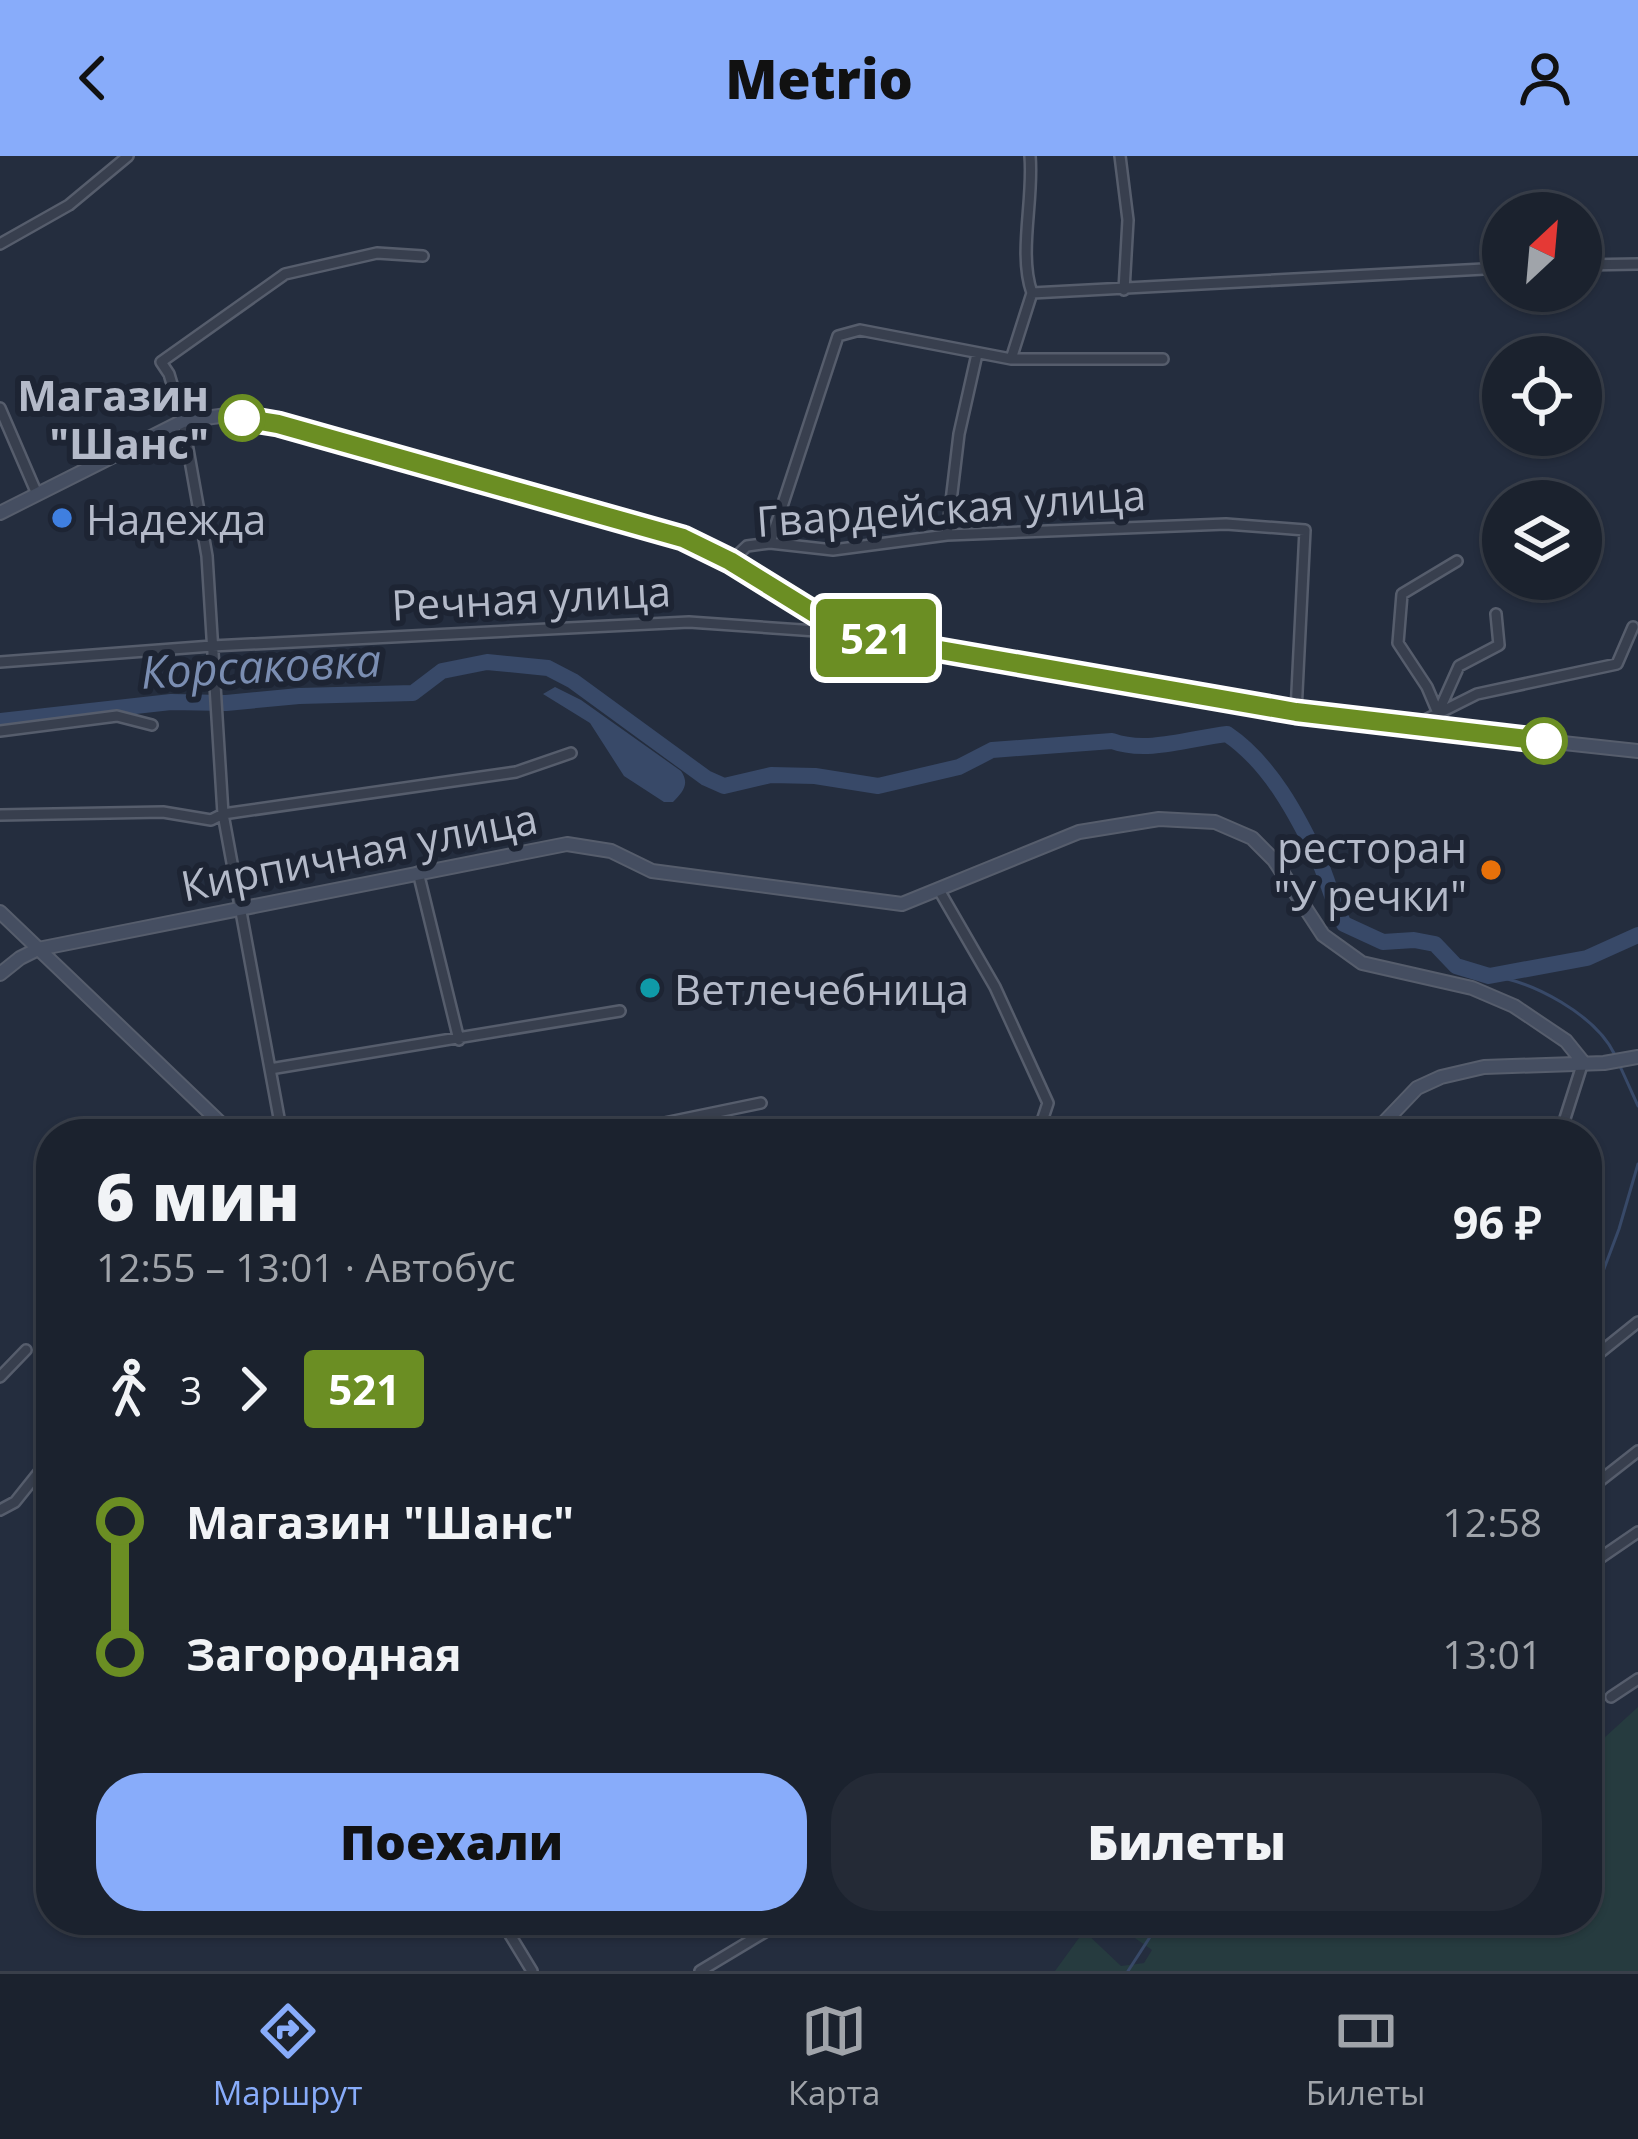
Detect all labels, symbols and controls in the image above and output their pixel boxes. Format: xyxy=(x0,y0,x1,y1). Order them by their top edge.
text: Metrio xyxy=(725,41,913,115)
icon: back xyxy=(60,45,126,111)
icon: person xyxy=(1512,45,1578,111)
north arrow xyxy=(1482,192,1602,312)
map controls xyxy=(1482,192,1602,600)
button: locate xyxy=(1482,336,1602,456)
place label: Магазин "Шанс" xyxy=(17,366,209,471)
marker: Магазин "Шанс" xyxy=(220,396,264,440)
street label: Гвардейская улица xyxy=(754,465,1148,549)
button: layers xyxy=(1482,480,1602,600)
place label: Надежда xyxy=(86,490,266,547)
marker: Надежда xyxy=(49,505,75,531)
street label: Речная улица xyxy=(390,561,672,633)
line badge: 521 xyxy=(807,599,945,677)
text: 521 xyxy=(840,609,912,666)
water label: Корсаковка xyxy=(139,628,383,702)
unlabelled marker xyxy=(1522,719,1566,763)
street label: Кирпичная улица xyxy=(176,789,542,913)
place label: ресторан "У речки" xyxy=(1274,818,1467,923)
marker: ресторан "У речки" xyxy=(1478,857,1504,883)
place label: Ветлечебница xyxy=(674,960,969,1017)
marker: Ветлечебница xyxy=(637,975,663,1001)
text: 6 мин xyxy=(96,1150,300,1240)
text: 96 ₽ xyxy=(1453,1191,1542,1252)
text: 12:55 – 13:01 · Автобус xyxy=(96,1240,515,1293)
icon: walk xyxy=(96,1356,162,1422)
icon: forward xyxy=(220,1356,286,1422)
text: 521 xyxy=(328,1360,400,1417)
text: 3 xyxy=(180,1363,202,1416)
text: Магазин "Шанс" xyxy=(186,1491,574,1552)
text: 12:58 xyxy=(1443,1495,1542,1548)
text: Загородная xyxy=(186,1623,462,1684)
text: 13:01 xyxy=(1443,1627,1542,1680)
button: Поехали xyxy=(96,1773,807,1911)
button: Билеты xyxy=(831,1773,1542,1911)
tab: Маршрут xyxy=(213,1998,363,2115)
tab: Карта xyxy=(788,1998,880,2115)
tab: Билеты xyxy=(1306,1998,1425,2115)

